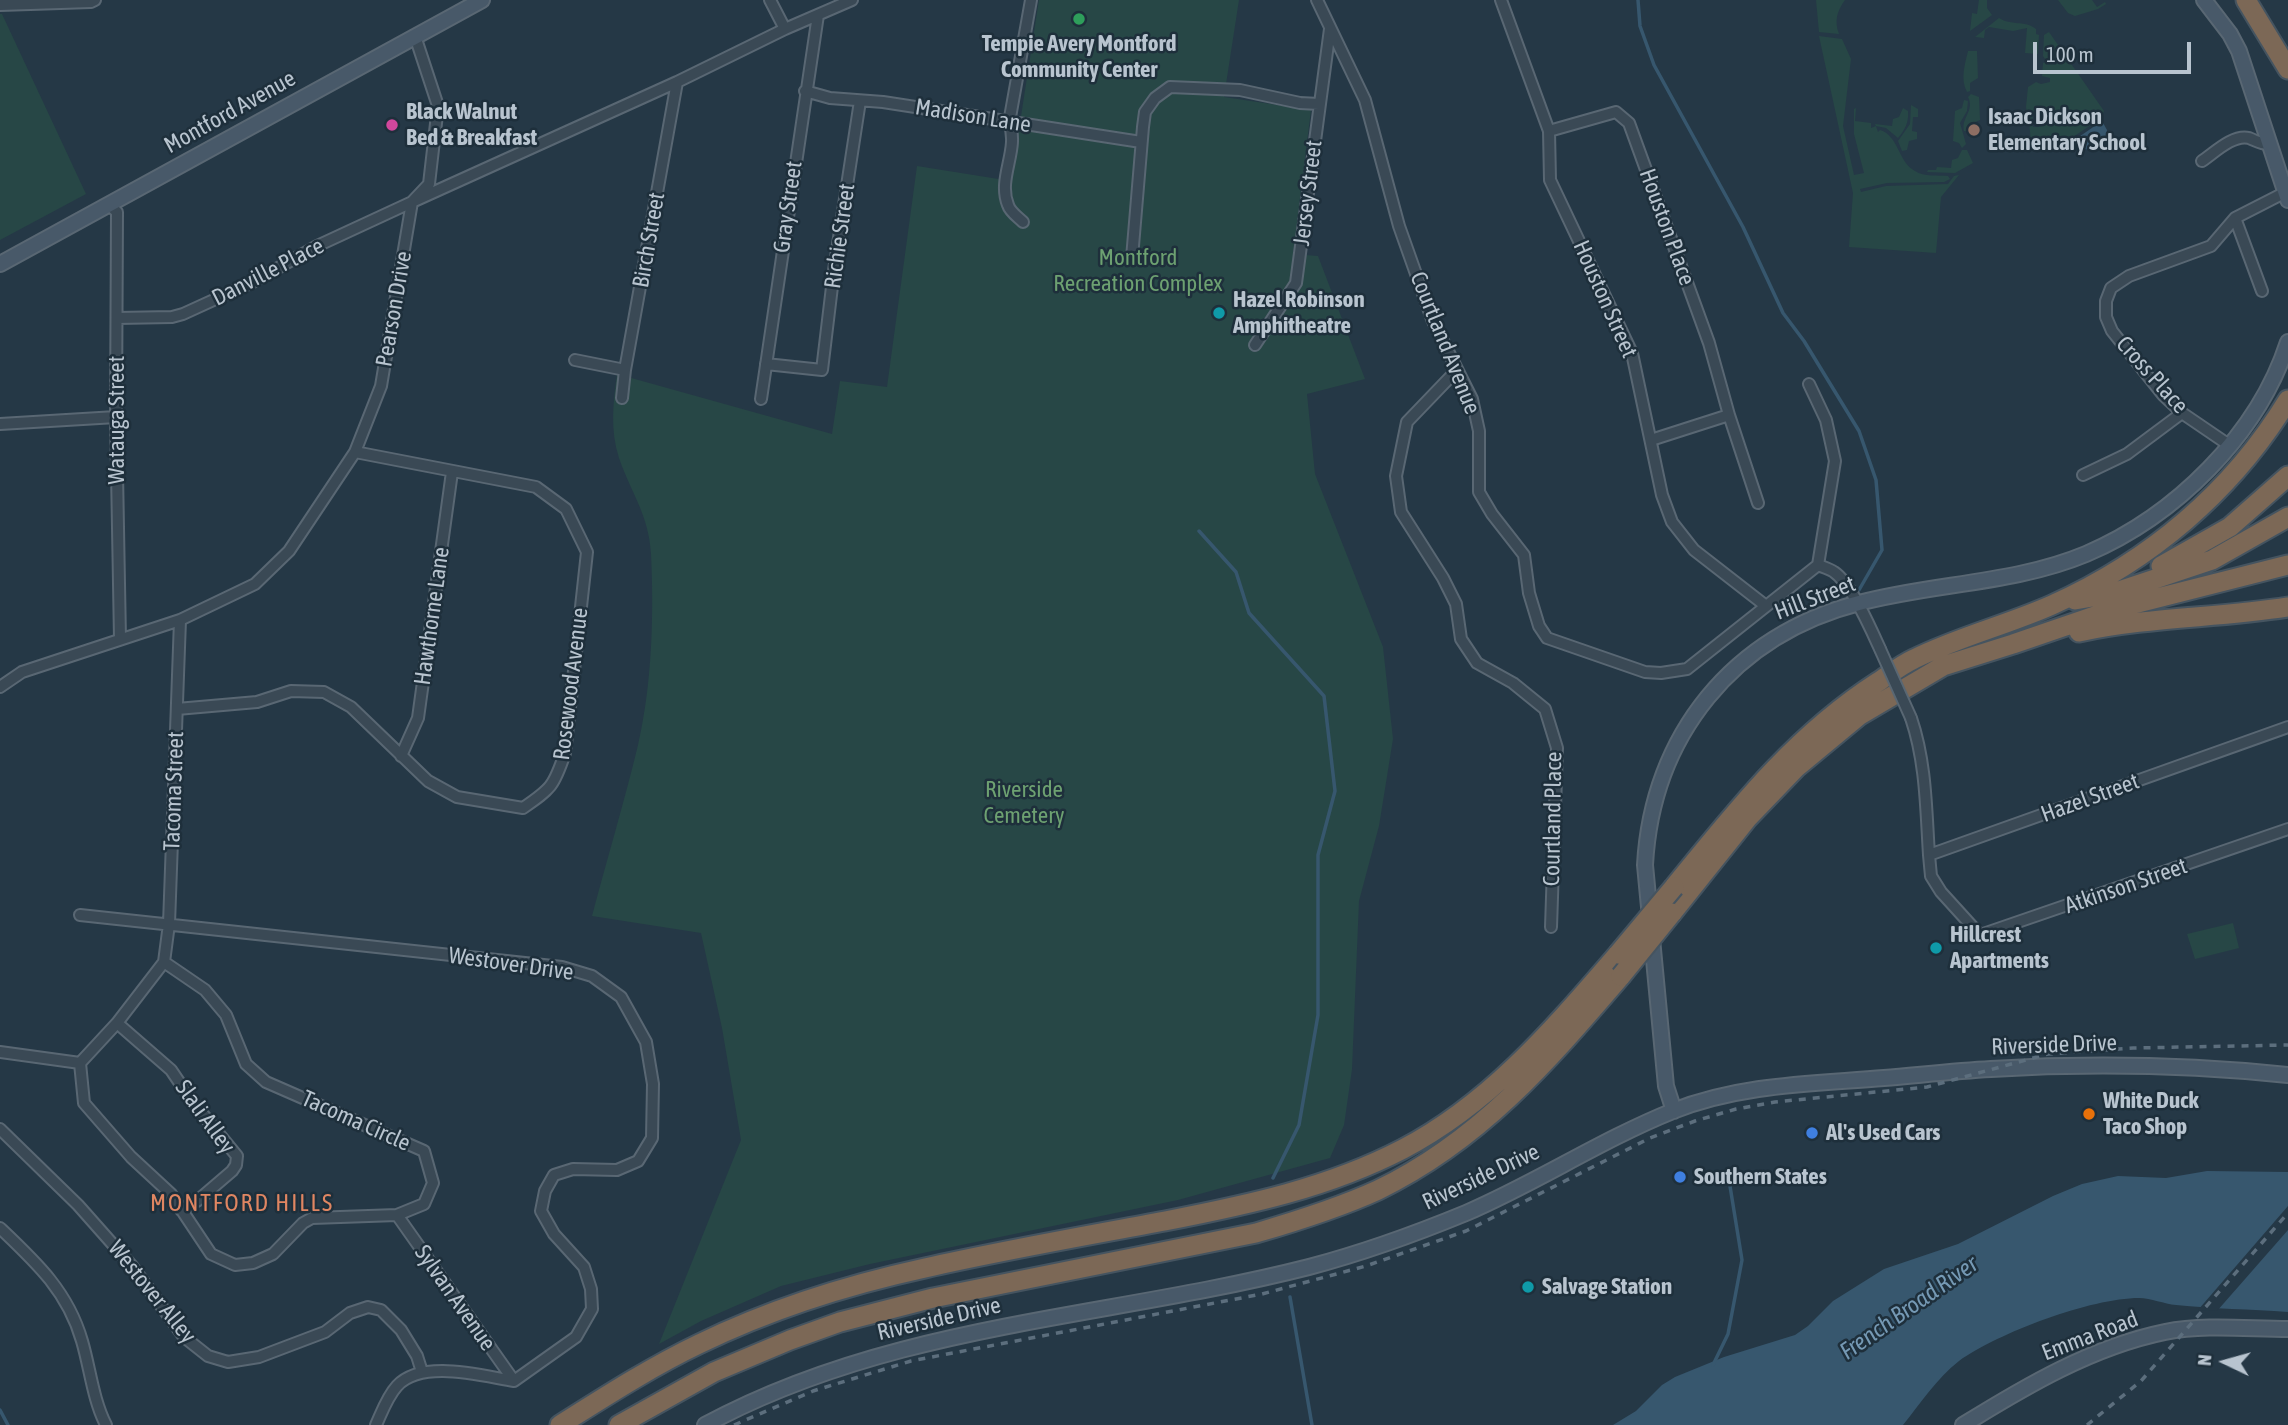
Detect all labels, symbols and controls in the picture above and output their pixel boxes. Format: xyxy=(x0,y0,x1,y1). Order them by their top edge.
marker: Tempie Avery Montford Community Center xyxy=(1071,11,1087,27)
scale bar xyxy=(2036,28,2194,72)
place label: Tempie Avery Montford Community Center xyxy=(982,30,1176,84)
text: 100 m xyxy=(2046,42,2094,66)
street label: Montford Avenue xyxy=(160,65,300,159)
street label: Madison Lane xyxy=(913,93,1033,139)
place label: Black Walnut Bed & Breakfast xyxy=(406,98,537,152)
place label: Isaac Dickson Elementary School xyxy=(1988,103,2146,157)
marker: Black Walnut Bed & Breakfast xyxy=(384,117,400,133)
marker: Isaac Dickson Elementary School xyxy=(1966,122,1982,138)
street label: Jersey Street xyxy=(1288,139,1328,247)
street label: Gray Street xyxy=(768,159,808,255)
street label: Houston Place xyxy=(1633,165,1701,289)
street label: Richie Street xyxy=(819,182,861,290)
street label: Birch Street xyxy=(627,190,671,290)
street label: Danville Place xyxy=(207,232,329,312)
street label: Houston Street xyxy=(1567,236,1643,362)
park label: Montford Recreation Complex xyxy=(1053,244,1223,298)
street label: Pearson Drive xyxy=(370,249,418,369)
street label: Courtland Avenue xyxy=(1404,268,1486,418)
place label: Hazel Robinson Amphitheatre xyxy=(1233,286,1365,340)
marker: Hazel Robinson Amphitheatre xyxy=(1211,305,1227,321)
street label: Cross Place xyxy=(2110,331,2194,419)
street label: Watauga Street xyxy=(103,356,131,484)
street label: Hawthorne Lane xyxy=(409,545,455,687)
street label: Hill Street xyxy=(1771,570,1859,626)
street label: Rosewood Avenue xyxy=(548,606,594,762)
street label: Tacoma Street xyxy=(158,731,190,851)
street label: Courtland Place xyxy=(1538,752,1568,886)
street label: Hazel Street xyxy=(2037,768,2143,828)
park label: Riverside Cemetery xyxy=(984,776,1064,830)
street label: Atkinson Street xyxy=(2061,852,2191,920)
place label: Hillcrest Apartments xyxy=(1950,921,2049,975)
marker: Hillcrest Apartments xyxy=(1928,940,1944,956)
street label: Westover Drive xyxy=(447,942,575,986)
street label: Riverside Drive xyxy=(1991,1029,2117,1061)
street label: Slali Alley xyxy=(169,1075,241,1159)
street label: Tacoma Circle xyxy=(297,1085,415,1157)
place label: White Duck Taco Shop xyxy=(2103,1087,2199,1141)
marker: White Duck Taco Shop xyxy=(2081,1106,2097,1122)
place label: Al's Used Cars xyxy=(1826,1119,1940,1147)
marker: Al's Used Cars xyxy=(1804,1125,1820,1141)
street label: Riverside Drive xyxy=(1418,1138,1544,1216)
place label: Southern States xyxy=(1694,1163,1827,1191)
marker: Southern States xyxy=(1672,1169,1688,1185)
district label: MONTFORD HILLS xyxy=(152,1189,332,1217)
street label: Westover Alley xyxy=(102,1235,202,1349)
street label: Sylvan Avenue xyxy=(409,1240,501,1356)
water label: French Broad River xyxy=(1834,1250,1984,1366)
place label: Salvage Station xyxy=(1542,1273,1672,1301)
marker: Salvage Station xyxy=(1520,1279,1536,1295)
street label: Riverside Drive xyxy=(875,1291,1003,1347)
street label: Emma Road xyxy=(2038,1305,2142,1367)
north arrow xyxy=(2190,1327,2260,1397)
text: N xyxy=(2193,1354,2216,1367)

